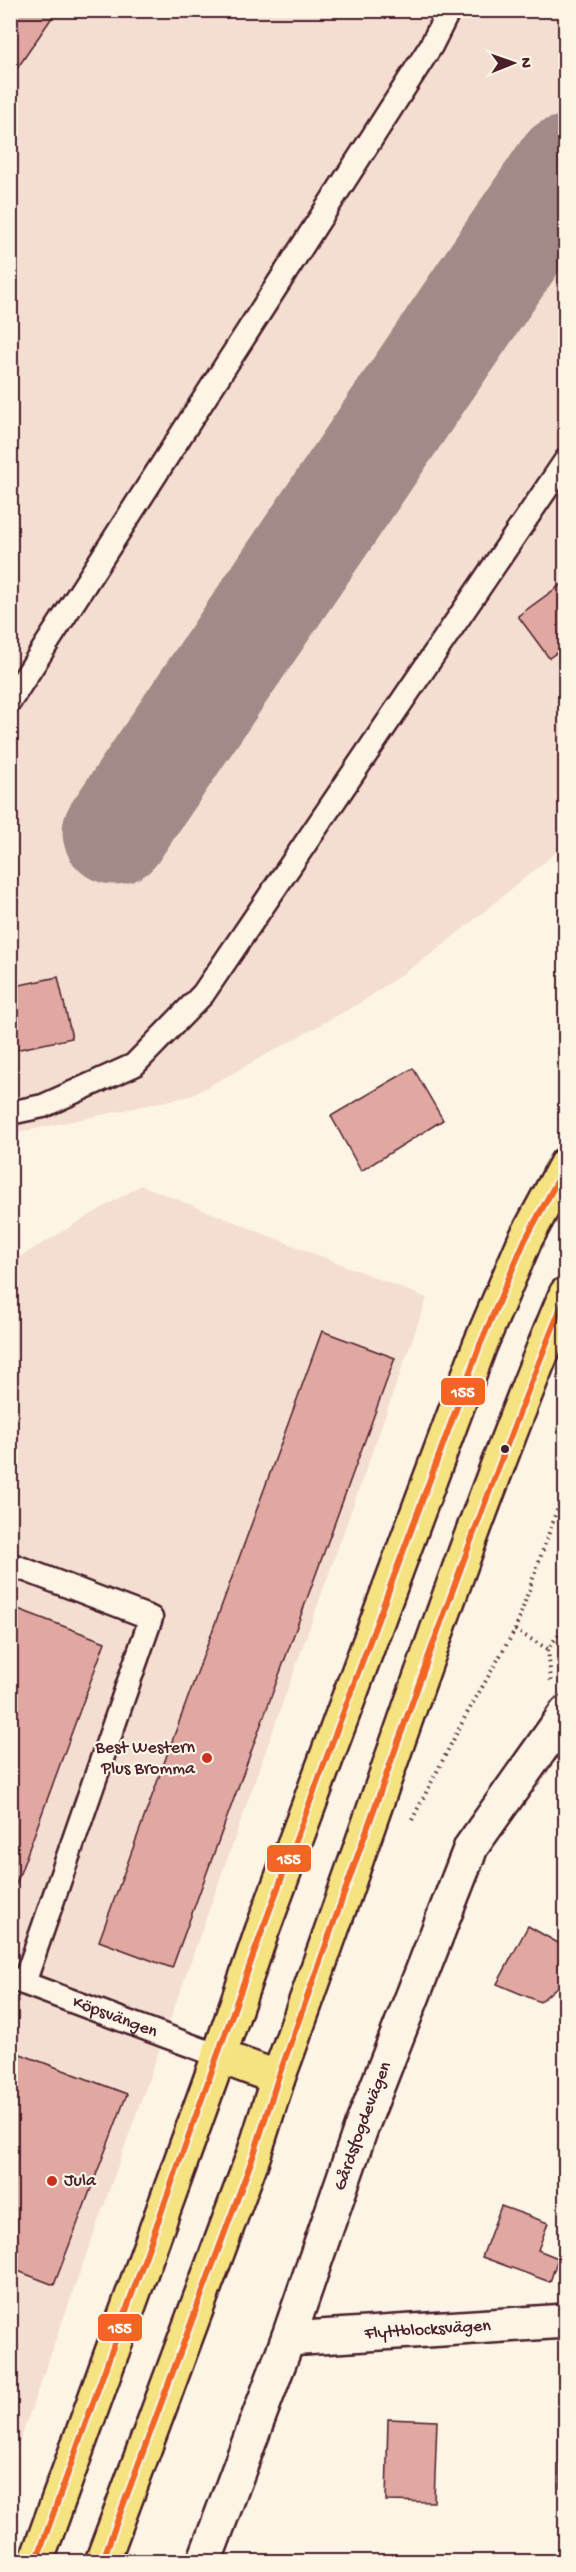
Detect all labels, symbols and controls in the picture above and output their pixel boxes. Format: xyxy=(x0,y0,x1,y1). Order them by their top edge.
north arrow xyxy=(483,33,543,93)
text: N xyxy=(515,57,534,69)
line badge: 155 xyxy=(440,1377,486,1406)
text: 155 xyxy=(450,1385,475,1404)
unlabelled marker xyxy=(499,1443,511,1455)
place label: Best Western Plus Bromma xyxy=(94,1738,196,1780)
marker: Best Western Plus Bromma xyxy=(200,1751,214,1765)
line badge: 155 xyxy=(266,1844,312,1873)
text: 155 xyxy=(276,1852,301,1871)
street label: Köpsvängen xyxy=(69,1992,161,2043)
street label: Gårdsfogdevägen xyxy=(330,2058,397,2193)
place label: Jula xyxy=(64,2171,97,2192)
marker: Jula xyxy=(45,2174,59,2188)
line badge: 155 xyxy=(97,2313,143,2342)
street label: Flyttblocksvägen xyxy=(363,2315,492,2345)
text: 155 xyxy=(107,2321,132,2340)

